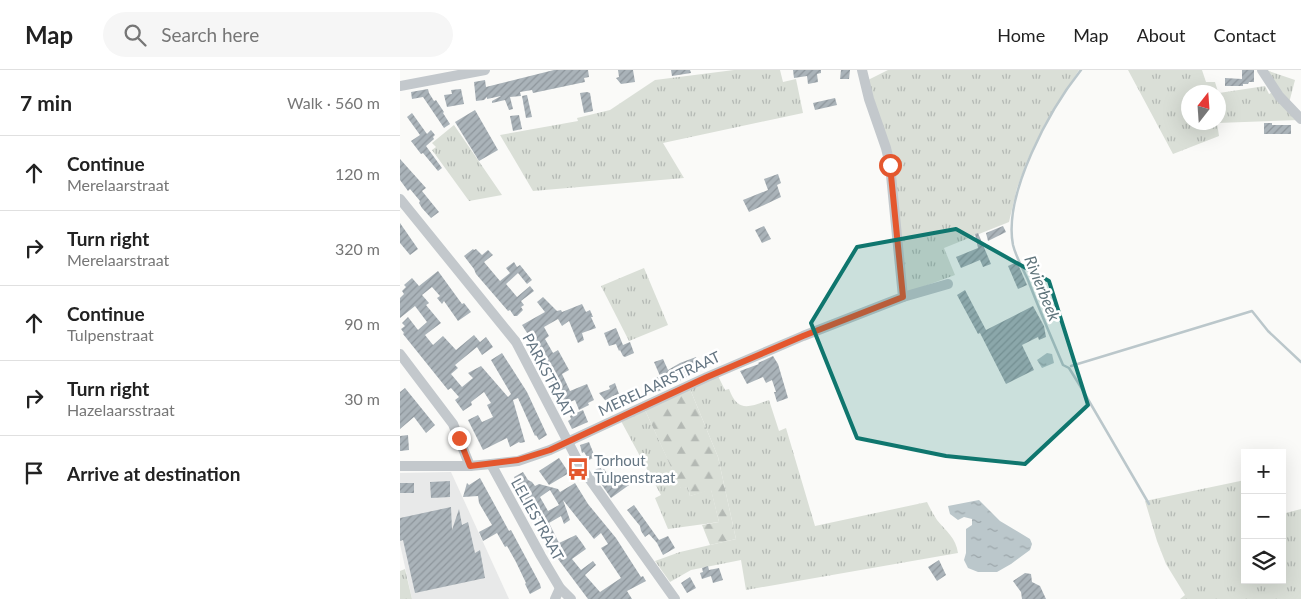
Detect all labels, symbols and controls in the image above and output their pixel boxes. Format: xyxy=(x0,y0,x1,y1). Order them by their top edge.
search box xyxy=(103,12,453,57)
text: Map xyxy=(25,20,73,49)
icon: search xyxy=(121,21,149,49)
text: Search here xyxy=(161,23,259,46)
text: Home xyxy=(997,24,1045,46)
text: Map xyxy=(1073,24,1109,46)
text: About xyxy=(1137,24,1186,46)
text: Contact xyxy=(1214,24,1276,46)
north arrow xyxy=(1181,85,1226,130)
text: 7 min xyxy=(20,90,72,115)
text: Walk · 560 m xyxy=(287,93,380,112)
text: Continue xyxy=(67,152,145,175)
route start xyxy=(879,154,902,177)
icon: ahead xyxy=(20,159,48,187)
text: 120 m xyxy=(335,164,380,183)
text: Merelaarstraat xyxy=(67,175,169,194)
text: Turn right xyxy=(67,227,149,250)
icon: right xyxy=(20,234,48,262)
text: 320 m xyxy=(335,239,380,258)
text: Merelaarstraat xyxy=(67,250,169,269)
water label: Rivierbeek xyxy=(1021,253,1065,324)
text: Continue xyxy=(67,302,145,325)
icon: ahead xyxy=(20,309,48,337)
text: 90 m xyxy=(344,314,380,333)
text: Tulpenstraat xyxy=(67,325,154,344)
street label: PARKSTRAAT xyxy=(519,330,579,420)
street label: MERELAARSTRAAT xyxy=(595,347,723,419)
text: Turn right xyxy=(67,377,149,400)
icon: right xyxy=(20,384,48,412)
text: 30 m xyxy=(344,389,380,408)
text: Hazelaarsstraat xyxy=(67,400,175,419)
route end xyxy=(448,427,471,450)
map controls xyxy=(1241,449,1286,584)
button: + xyxy=(1241,449,1286,494)
place label: Torhout Tulpenstraat xyxy=(594,451,676,486)
bus stop icon: Torhout Tulpenstraat xyxy=(565,456,591,482)
icon: arrive xyxy=(20,459,48,487)
text: Arrive at destination xyxy=(67,462,240,485)
street label: LELIESTRAAT xyxy=(508,475,568,563)
button: − xyxy=(1241,494,1286,539)
button: layers xyxy=(1241,539,1286,584)

